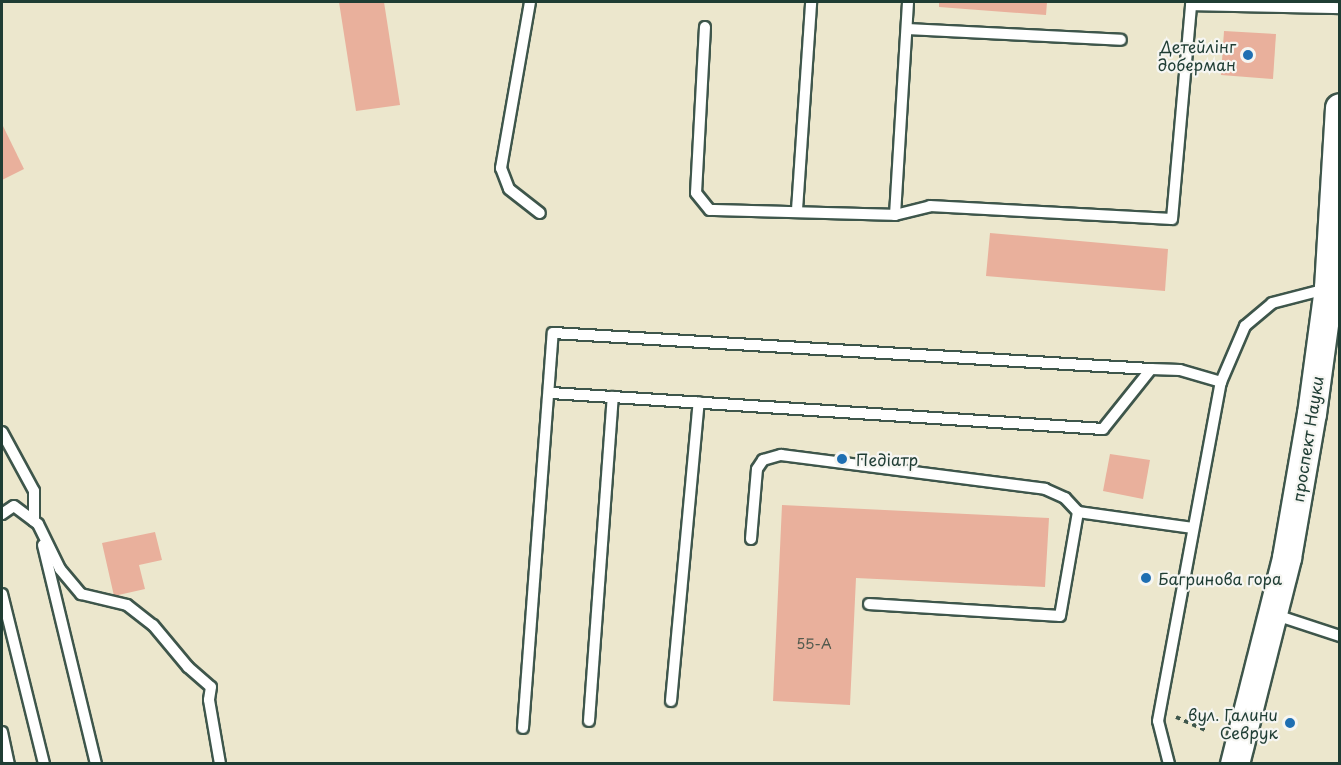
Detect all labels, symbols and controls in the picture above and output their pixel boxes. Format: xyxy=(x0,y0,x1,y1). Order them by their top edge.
place label: Детейлінг доберман xyxy=(1158,36,1236,74)
marker: Детейлінг доберман xyxy=(1241,48,1255,62)
street label: проспект Науки xyxy=(1287,374,1327,504)
place label: Педіатр xyxy=(856,449,918,469)
marker: Педіатр xyxy=(833,450,851,468)
place label: Багринова гора xyxy=(1158,568,1283,588)
marker: Багринова гора xyxy=(1139,571,1153,585)
house number: 55-А xyxy=(796,636,832,652)
place label: вул. Галини Севрук xyxy=(1188,704,1278,742)
marker: вул. Галини Севрук xyxy=(1283,716,1297,730)

